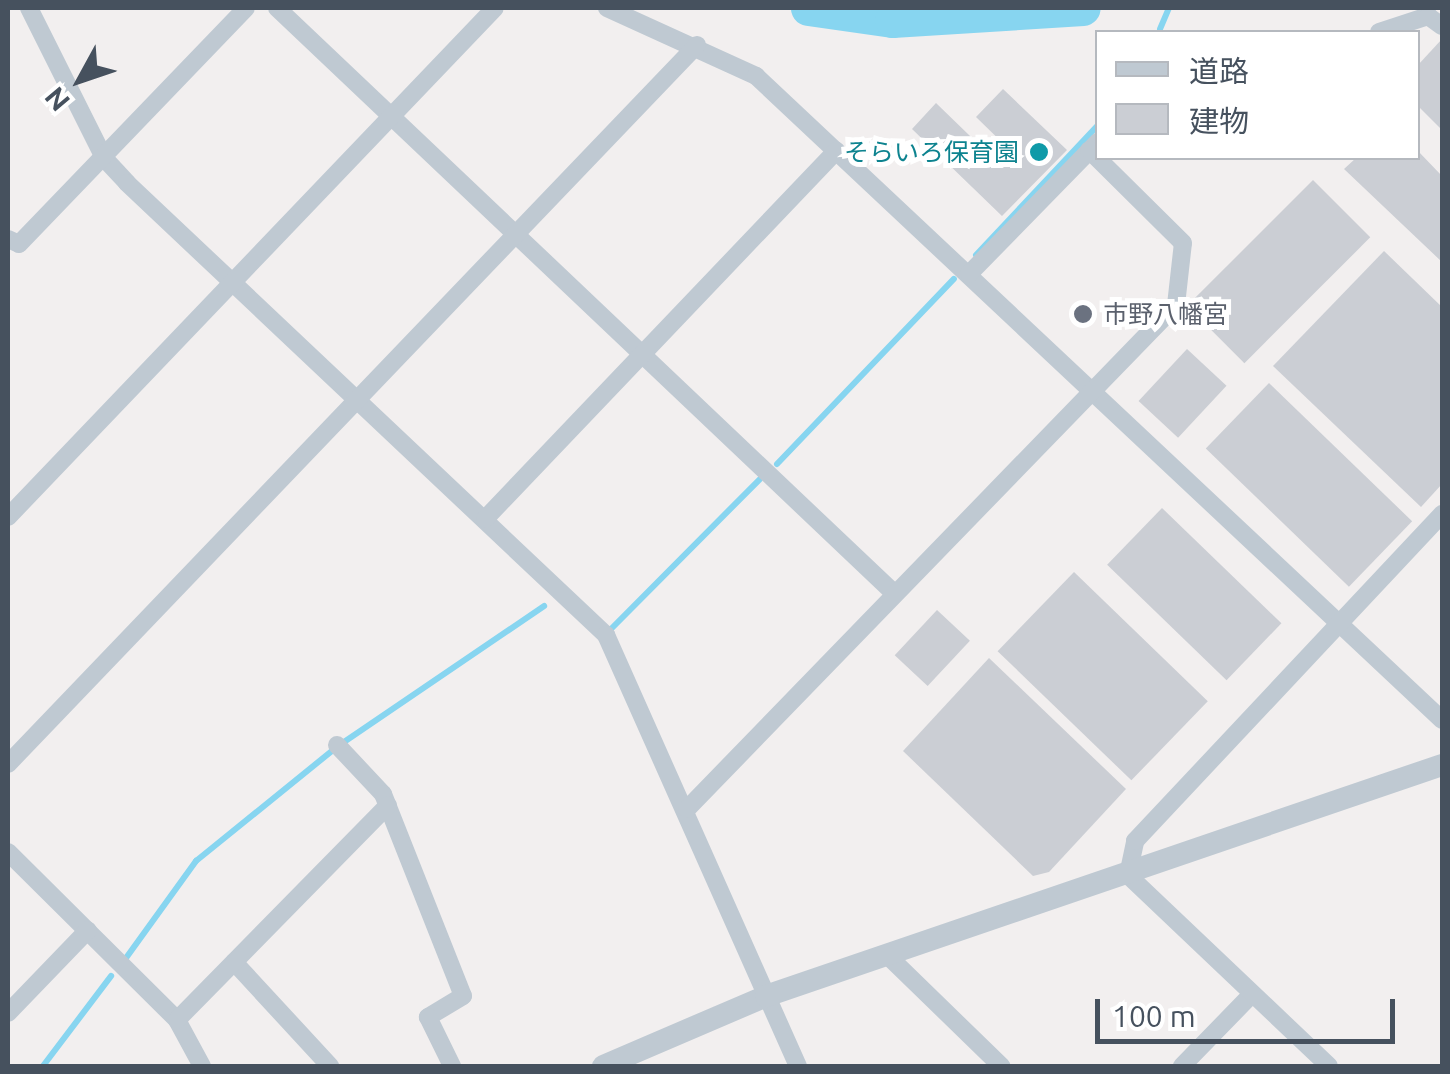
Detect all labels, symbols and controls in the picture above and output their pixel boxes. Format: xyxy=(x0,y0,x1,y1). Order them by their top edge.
north arrow xyxy=(30,30,130,130)
legend xyxy=(1095,30,1420,160)
text: 道路 xyxy=(1189,54,1249,88)
text: N xyxy=(38,82,75,118)
text: 建物 xyxy=(1189,104,1249,138)
place label: そらいろ保育園 xyxy=(844,137,1019,167)
marker: そらいろ保育園 xyxy=(1028,141,1050,163)
place label: 市野八幡宮 xyxy=(1103,299,1228,329)
marker: 市野八幡宮 xyxy=(1072,303,1094,325)
scale bar xyxy=(1100,979,1400,1041)
text: 100 m xyxy=(1112,999,1196,1033)

